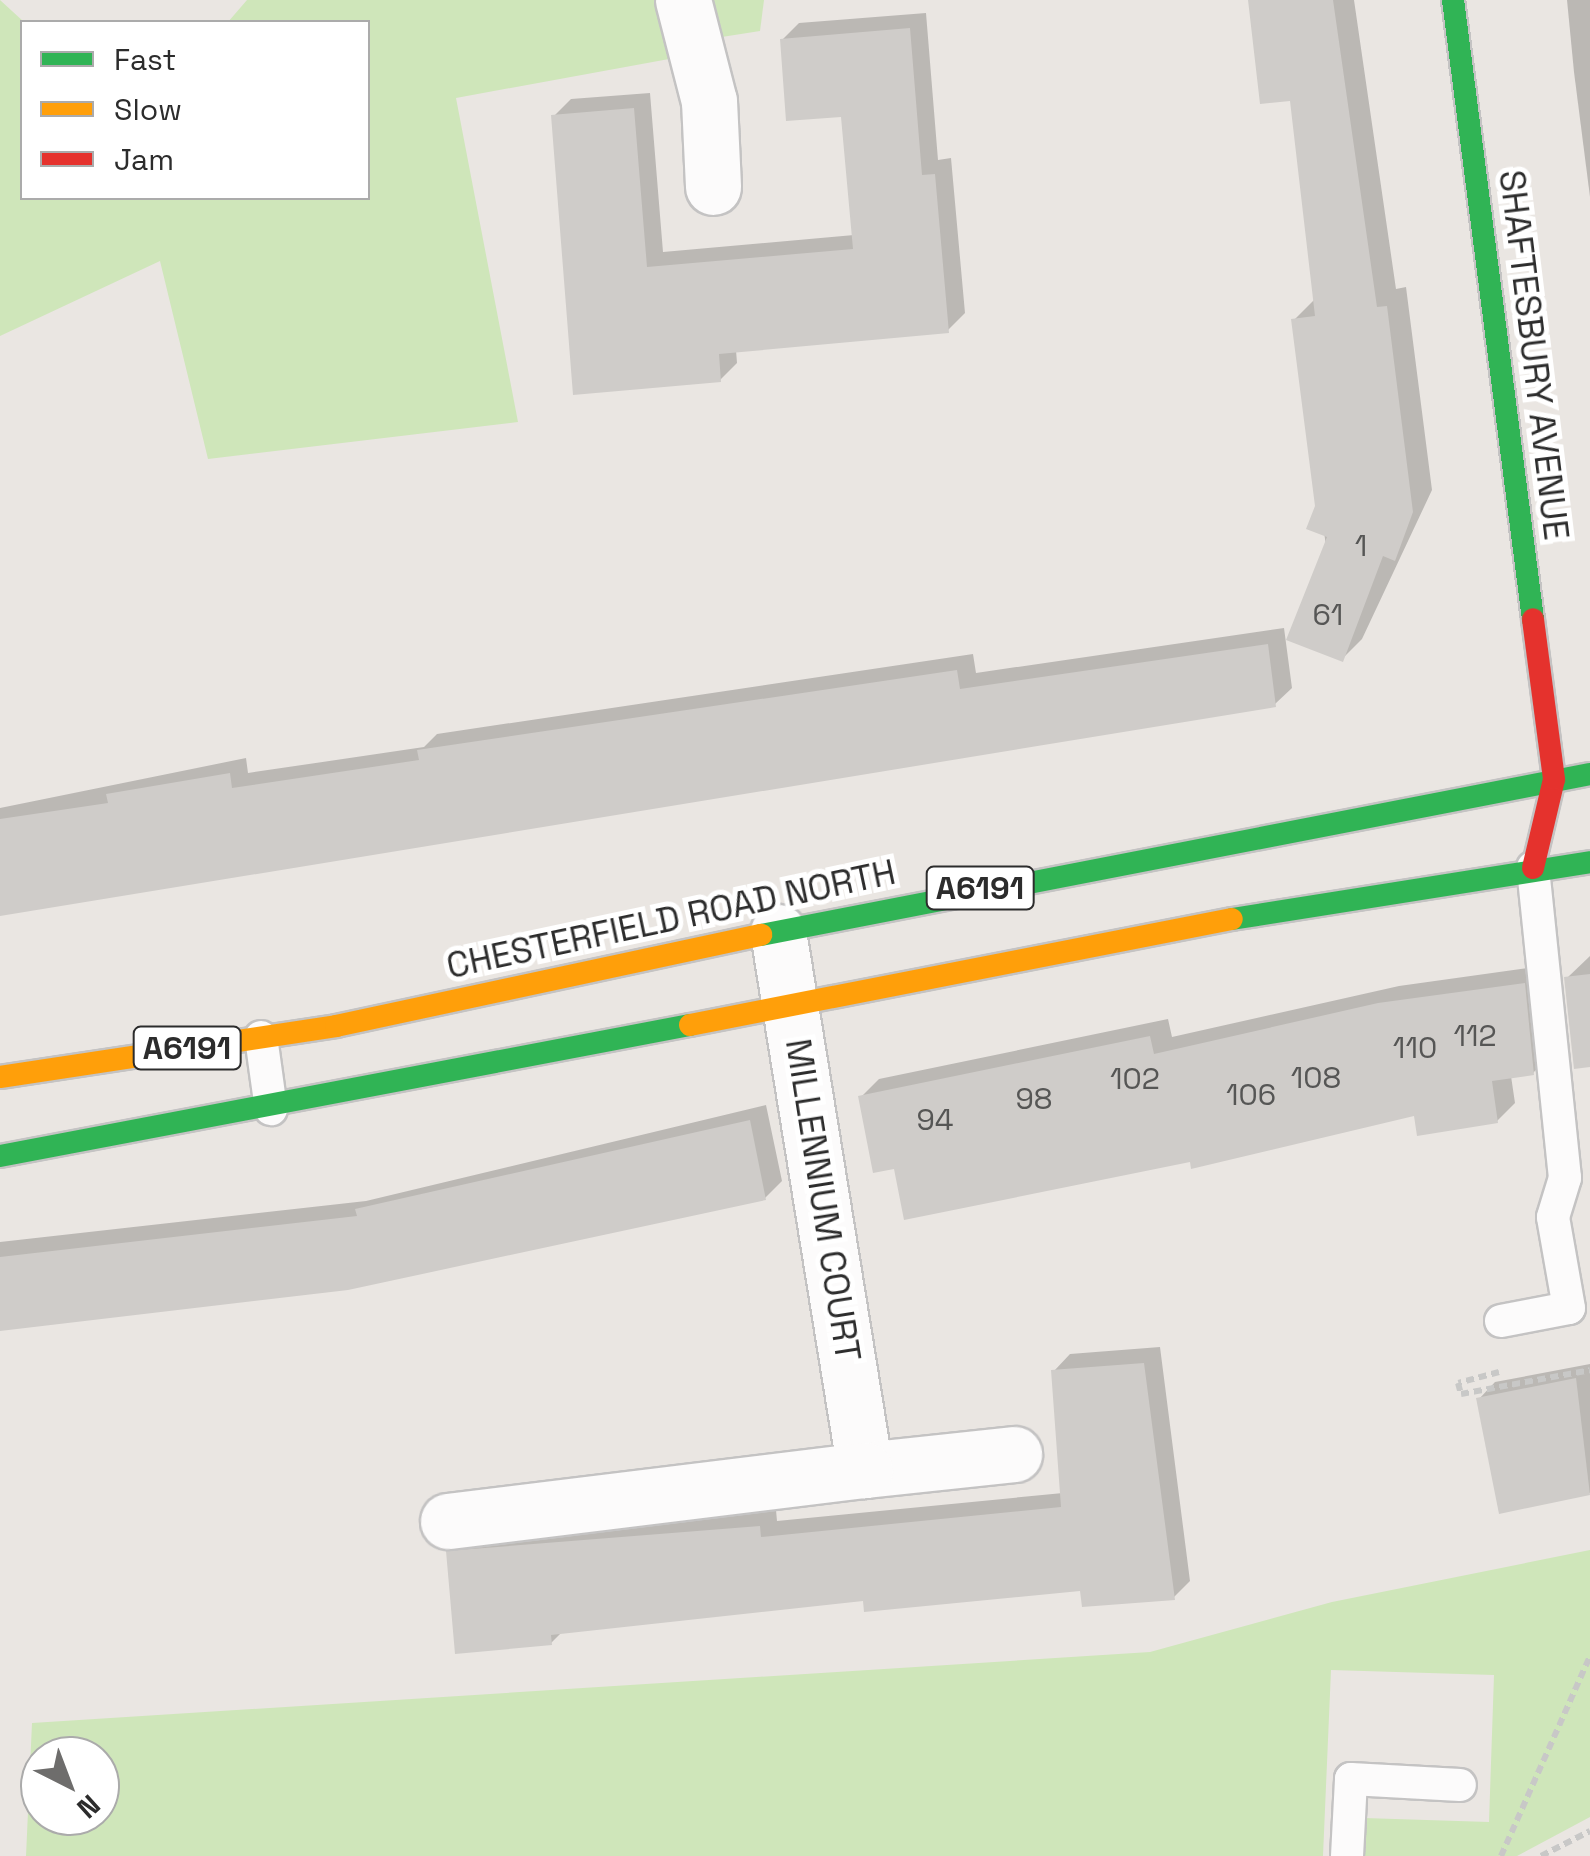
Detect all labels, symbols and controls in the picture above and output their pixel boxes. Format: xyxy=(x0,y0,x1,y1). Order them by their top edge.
legend xyxy=(20,20,370,200)
text: Fast xyxy=(114,40,176,79)
text: Slow xyxy=(114,90,182,129)
text: Jam xyxy=(114,140,174,179)
street label: SHAFTESBURY AVENUE xyxy=(1490,167,1578,543)
house number: 1 xyxy=(1355,528,1367,564)
house number: 61 xyxy=(1313,597,1343,633)
street label: CHESTERFIELD ROAD NORTH xyxy=(443,851,899,987)
road number: A6191 xyxy=(925,861,1035,915)
house number: 112 xyxy=(1453,1018,1497,1054)
road number: A6191 xyxy=(132,1021,242,1075)
house number: 110 xyxy=(1393,1030,1437,1066)
street label: MILLENNIUM COURT xyxy=(777,1036,869,1364)
house number: 108 xyxy=(1291,1060,1341,1096)
house number: 102 xyxy=(1110,1061,1160,1097)
house number: 106 xyxy=(1226,1077,1276,1113)
house number: 98 xyxy=(1015,1081,1053,1117)
house number: 94 xyxy=(916,1102,954,1138)
north arrow xyxy=(20,1736,120,1836)
text: N xyxy=(70,1787,108,1826)

